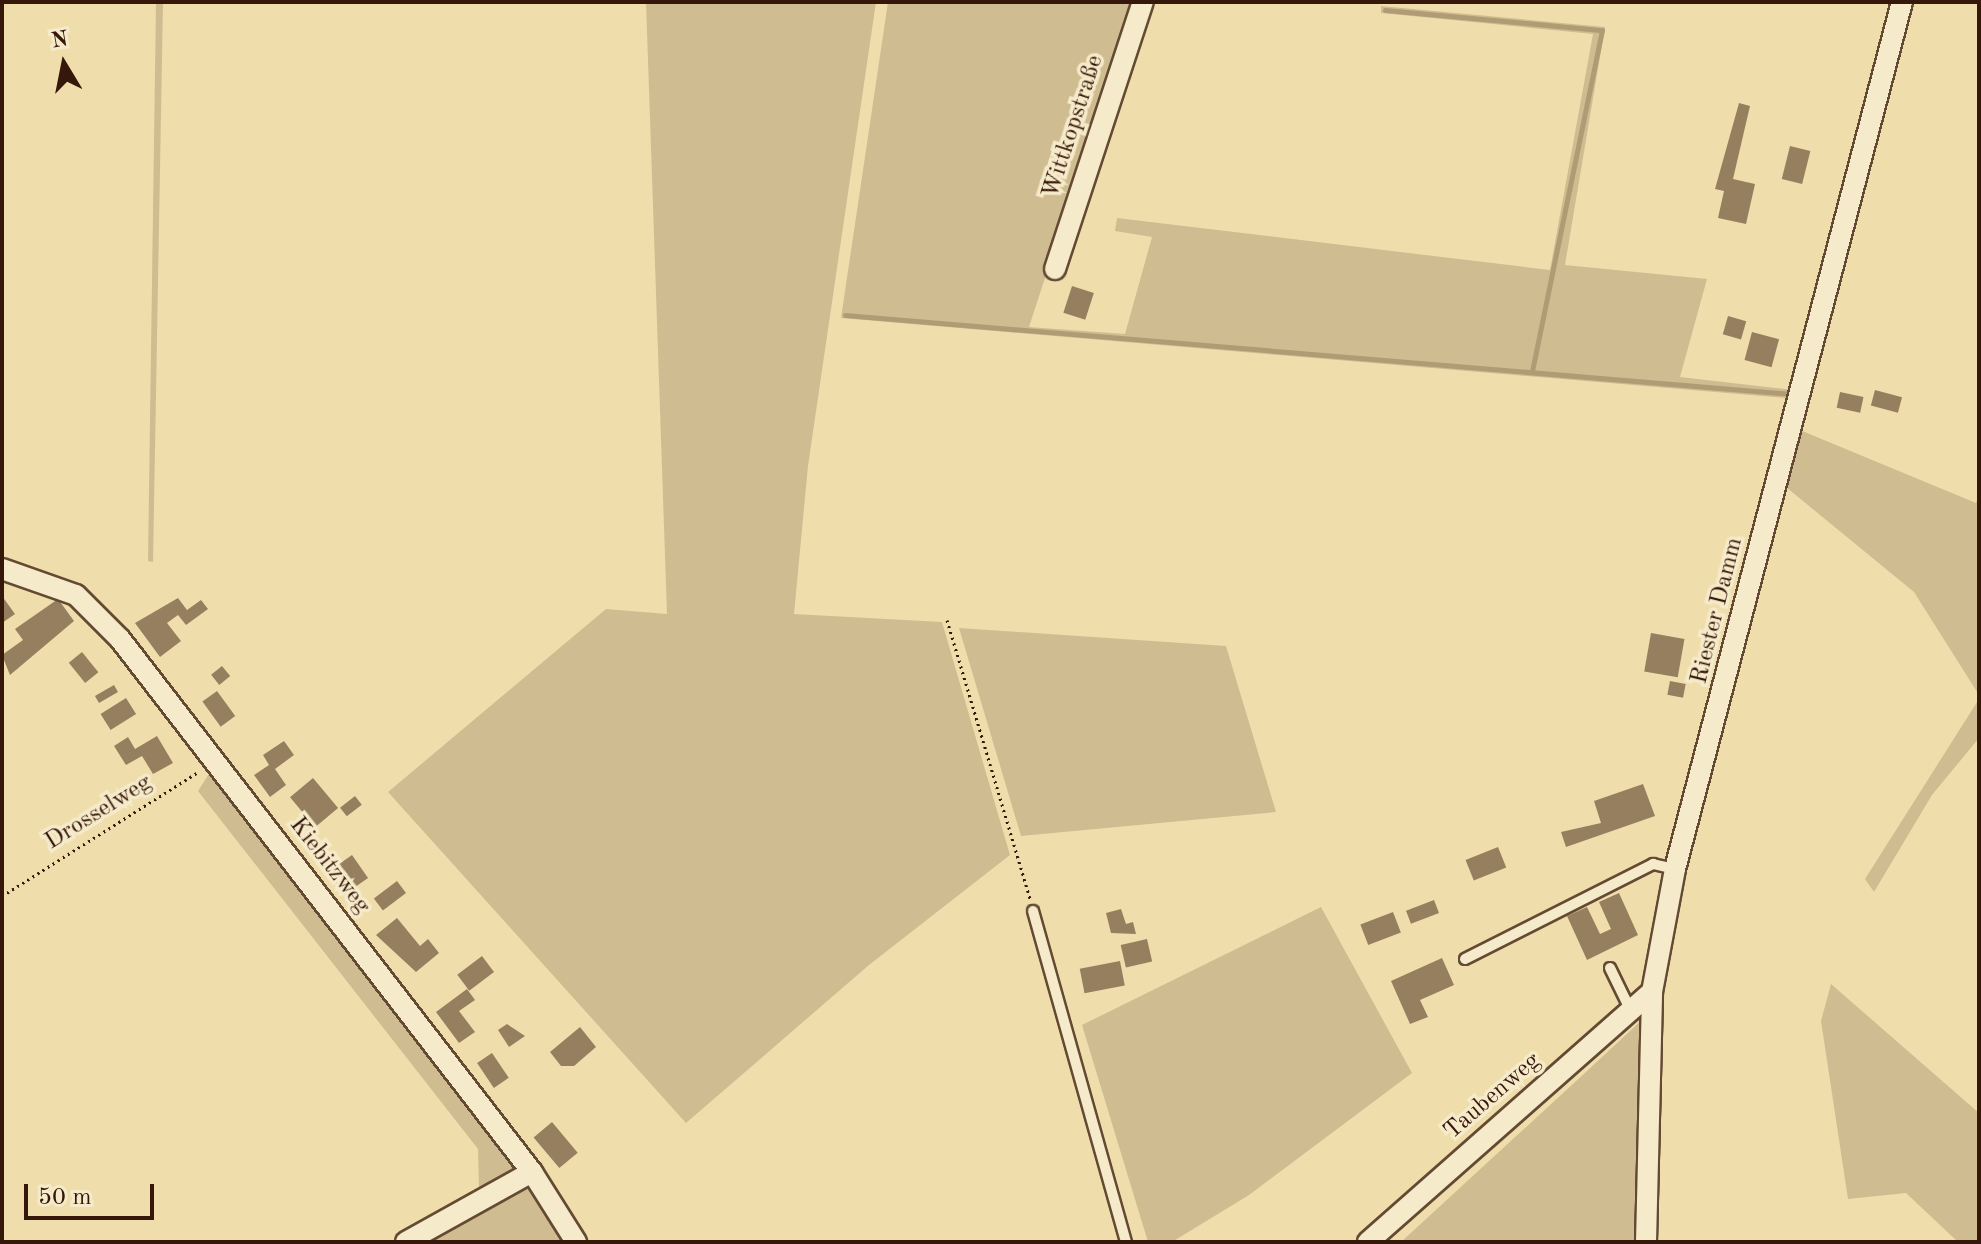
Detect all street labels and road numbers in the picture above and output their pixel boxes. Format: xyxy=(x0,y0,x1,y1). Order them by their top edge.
street label: Wittkopstraße xyxy=(1037,52,1111,202)
street label: Riester Damm xyxy=(1686,535,1750,687)
street label: Drosselweg xyxy=(40,769,158,857)
street label: Kiebitzweg xyxy=(282,812,376,920)
street label: Taubenweg xyxy=(1439,1047,1547,1147)

